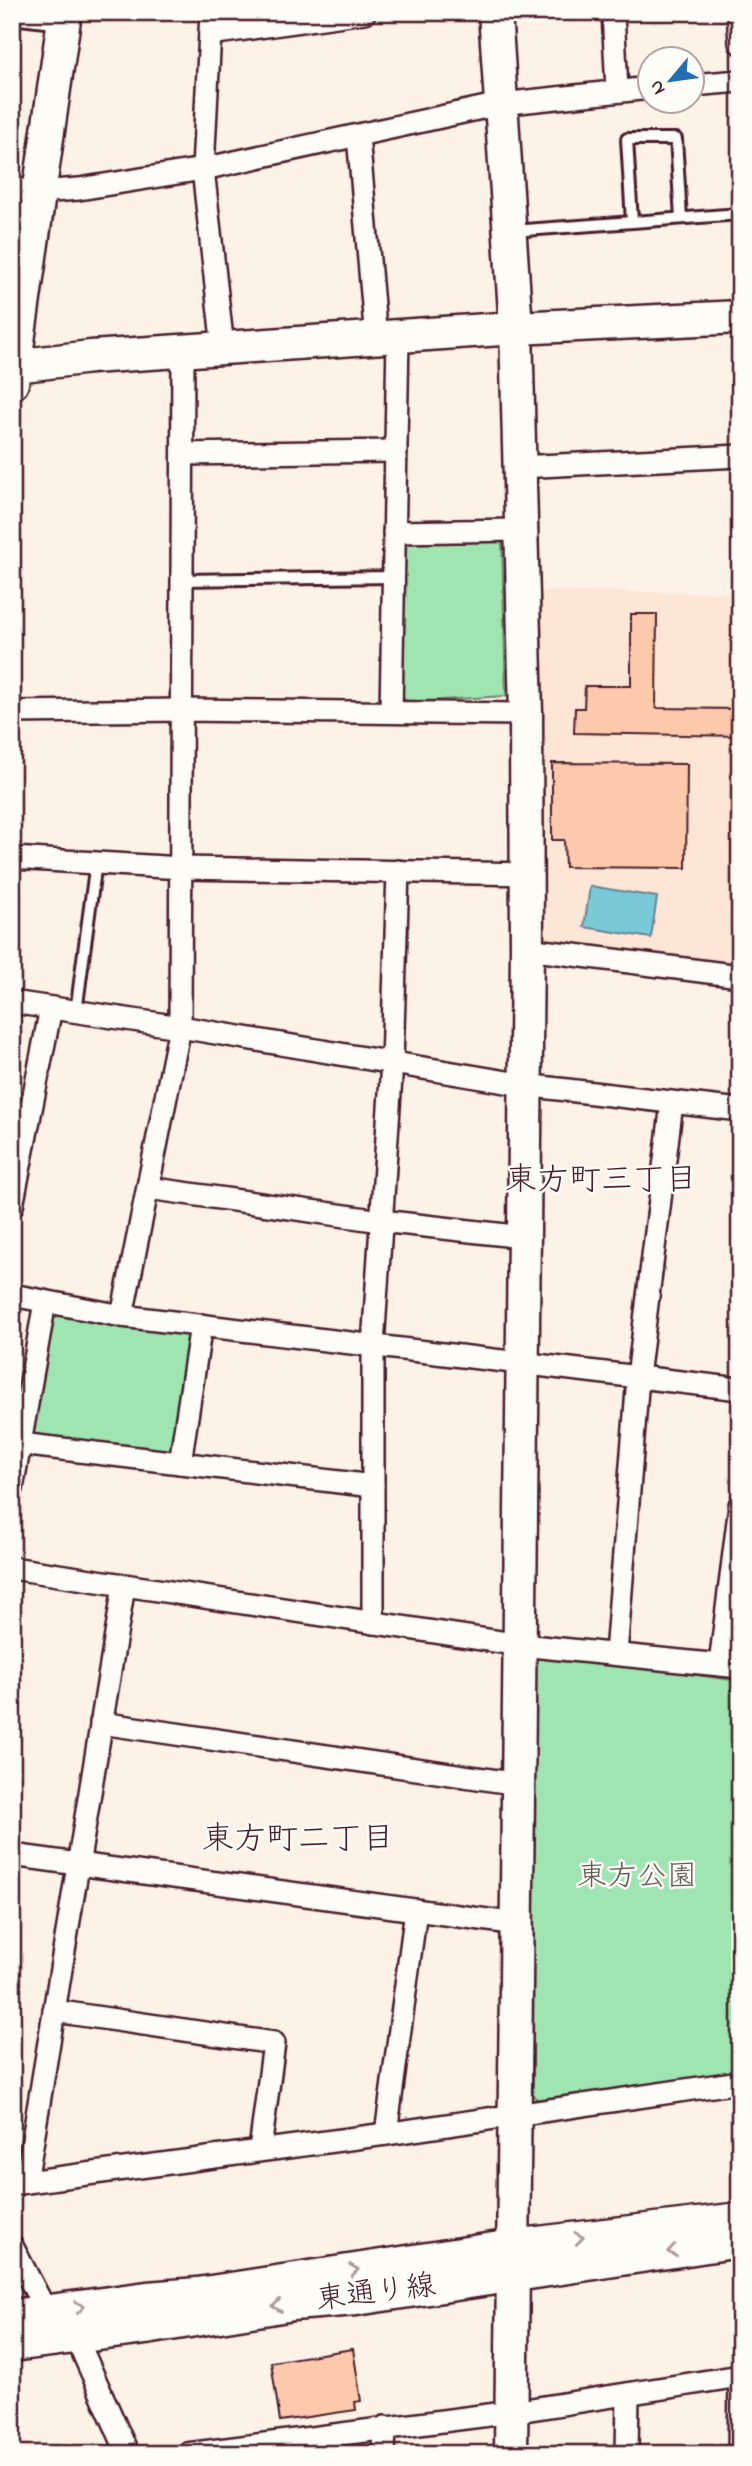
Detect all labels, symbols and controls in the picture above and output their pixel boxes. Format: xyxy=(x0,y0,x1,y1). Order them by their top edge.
north arrow xyxy=(636,46,706,116)
text: N xyxy=(643,75,673,99)
district label: 東方町三丁目 xyxy=(505,1158,697,1205)
district label: 東方町二丁目 xyxy=(202,1817,394,1864)
park label: 東方公園 xyxy=(577,1856,697,1900)
one-way arrow xyxy=(573,2231,585,2246)
one-way arrow xyxy=(666,2244,678,2259)
one-way arrow xyxy=(348,2262,360,2277)
street label: 東通り線 xyxy=(314,2265,438,2323)
one-way arrow xyxy=(74,2299,86,2314)
one-way arrow xyxy=(271,2299,283,2314)

